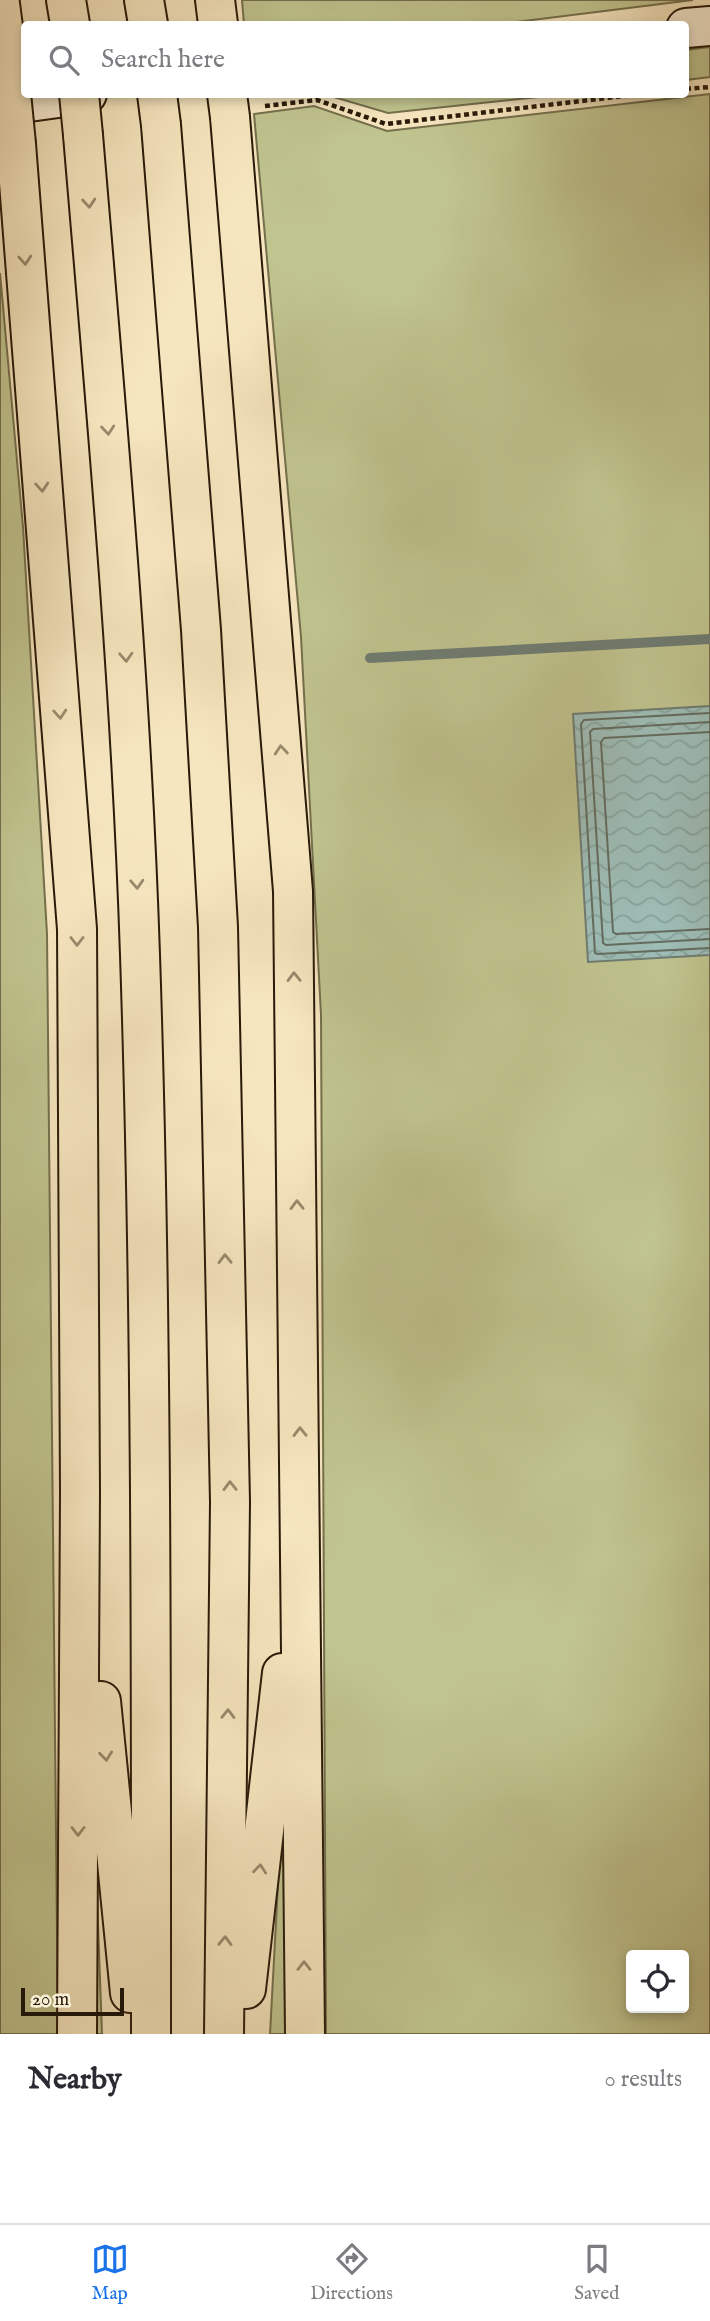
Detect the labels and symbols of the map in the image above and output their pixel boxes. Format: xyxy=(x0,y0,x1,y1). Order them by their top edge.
one-way arrow xyxy=(81,198,96,209)
one-way arrow xyxy=(17,255,32,266)
one-way arrow xyxy=(100,425,115,436)
one-way arrow xyxy=(34,482,49,493)
one-way arrow xyxy=(118,651,133,662)
one-way arrow xyxy=(52,709,67,720)
one-way arrow xyxy=(274,744,289,755)
one-way arrow xyxy=(129,879,144,890)
one-way arrow xyxy=(69,936,85,947)
one-way arrow xyxy=(286,971,302,982)
one-way arrow xyxy=(289,1199,305,1209)
one-way arrow xyxy=(217,1253,233,1264)
one-way arrow xyxy=(292,1426,308,1437)
one-way arrow xyxy=(222,1481,237,1492)
one-way arrow xyxy=(220,1708,236,1719)
one-way arrow xyxy=(98,1751,113,1762)
one-way arrow xyxy=(70,1826,86,1837)
one-way arrow xyxy=(252,1863,267,1875)
one-way arrow xyxy=(217,1936,233,1946)
one-way arrow xyxy=(297,1960,312,1971)
scale bar xyxy=(21,1985,124,2017)

